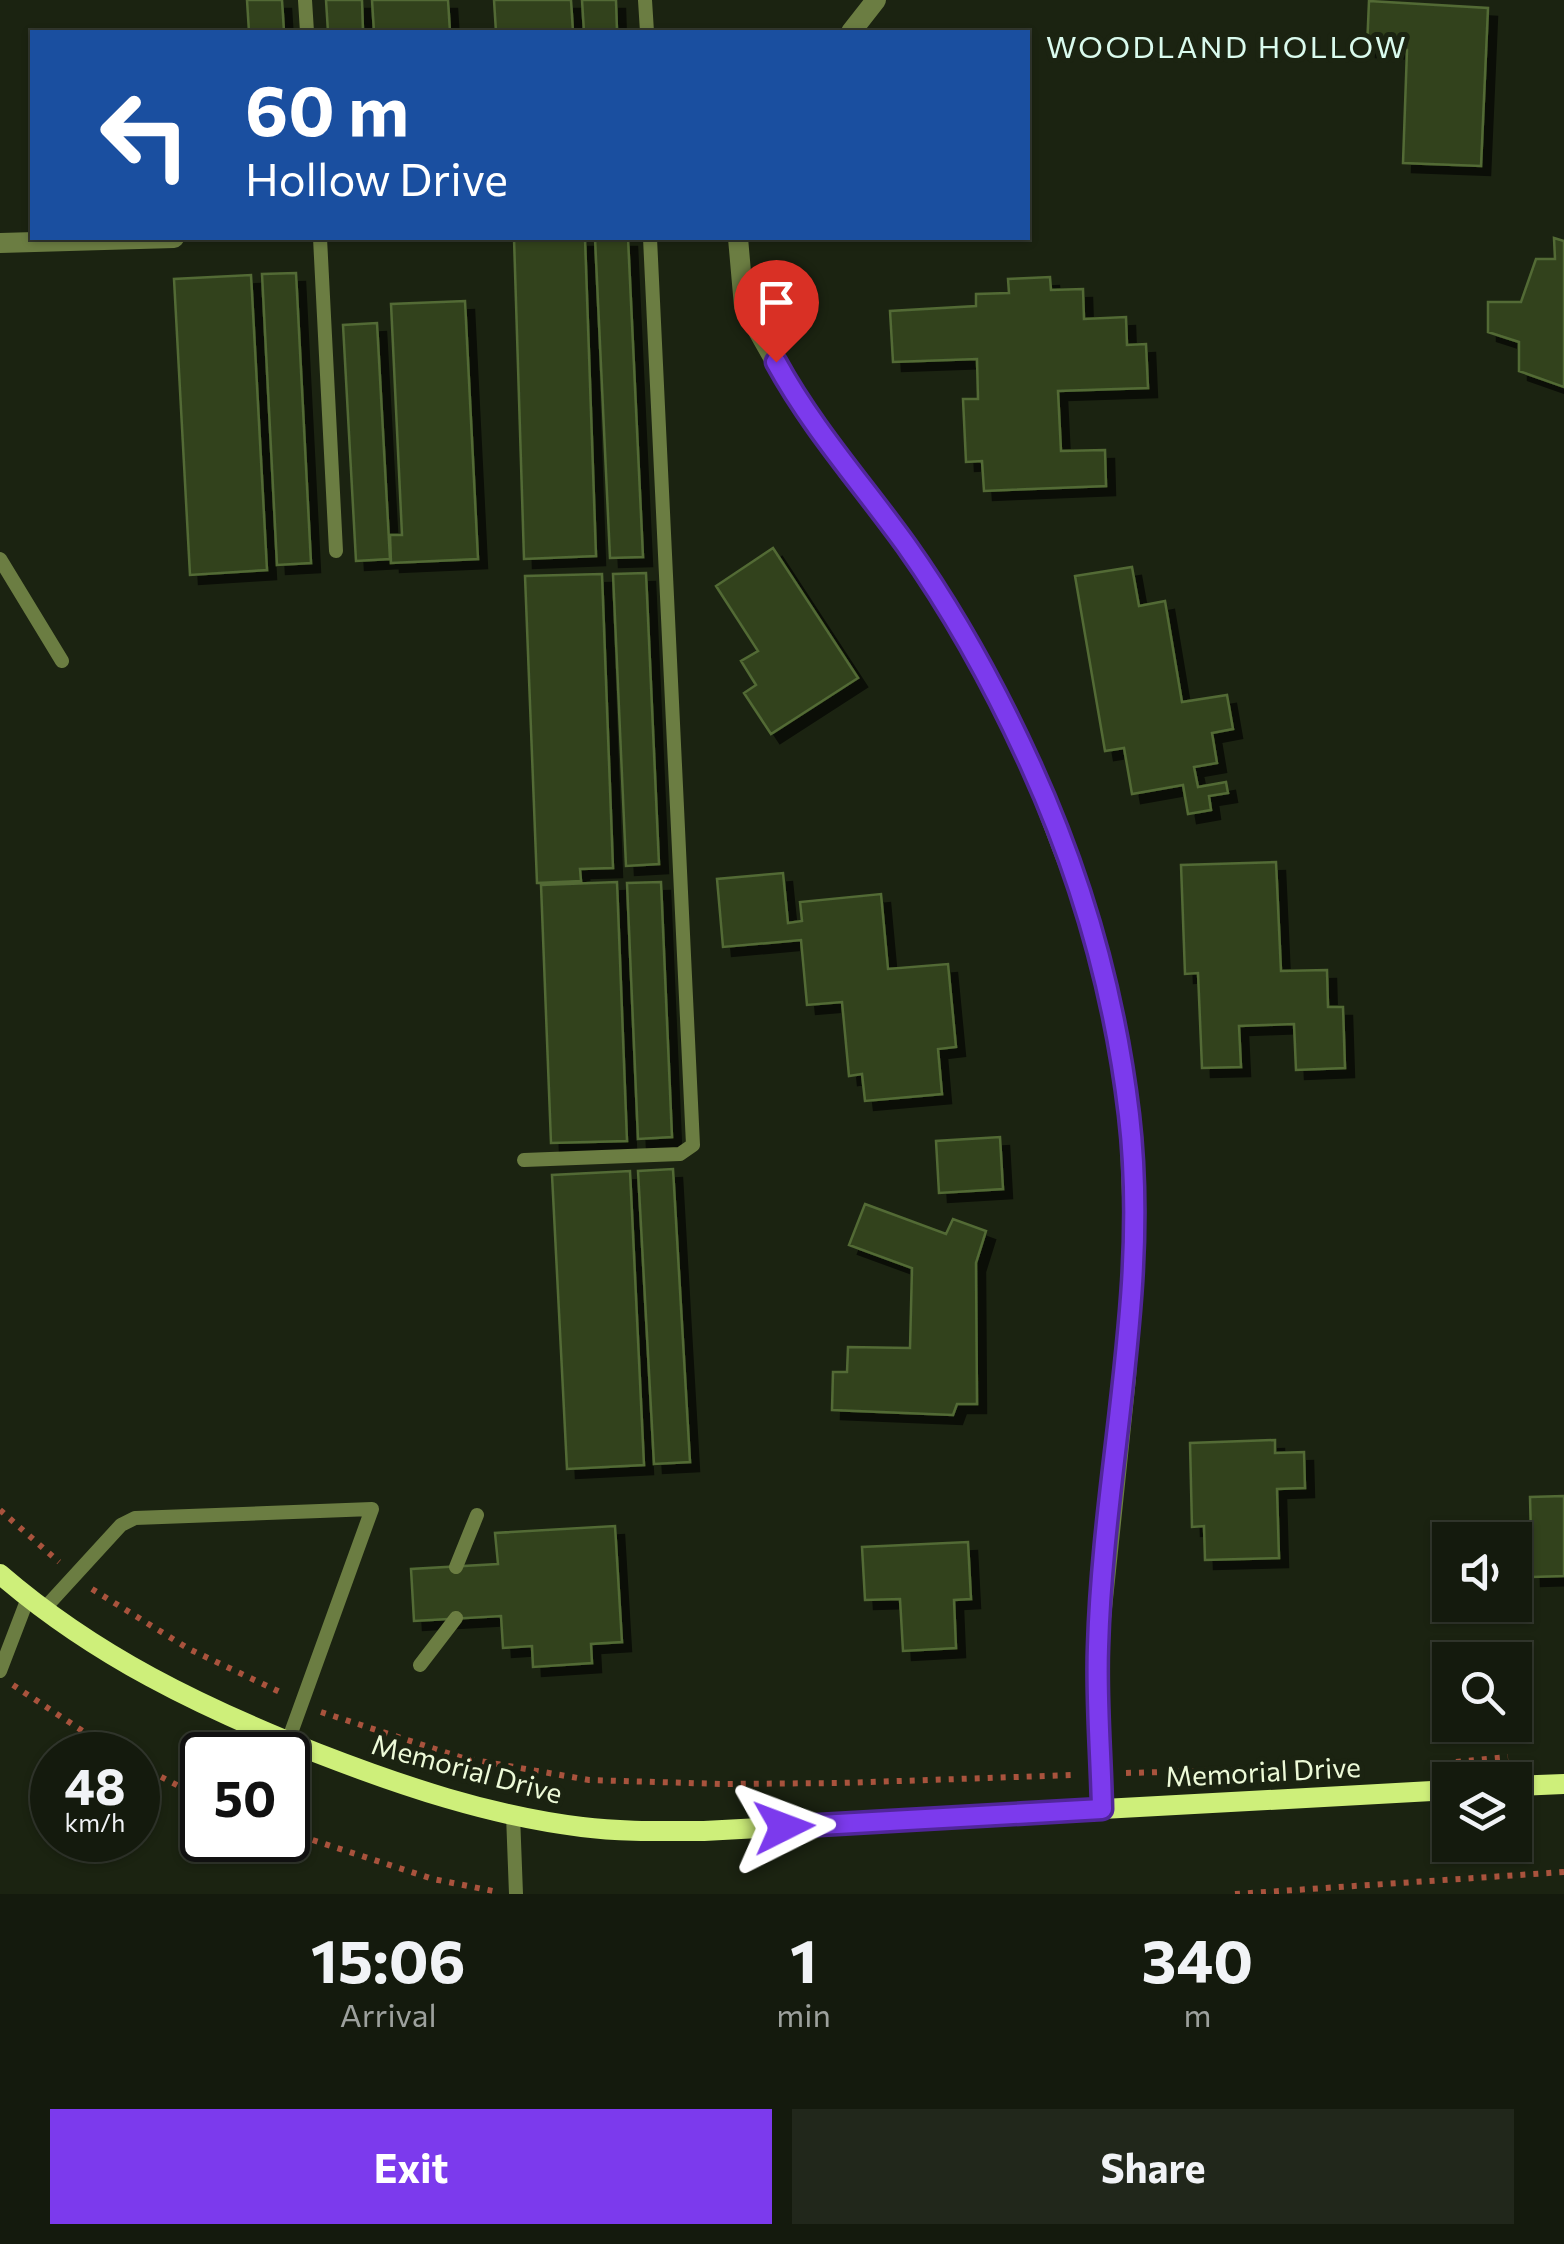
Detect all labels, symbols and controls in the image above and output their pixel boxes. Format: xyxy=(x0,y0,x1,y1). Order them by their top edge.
district label: WOODLAND HOLLOW xyxy=(1046,27,1408,64)
text: 60 m xyxy=(245,65,409,150)
icon: left xyxy=(80,70,210,200)
text: Hollow Drive xyxy=(245,150,508,205)
pin xyxy=(734,260,819,363)
icon: arrive xyxy=(749,275,804,330)
map controls xyxy=(1432,1522,1532,1862)
button: sound xyxy=(1432,1522,1532,1622)
button: search xyxy=(1432,1642,1532,1742)
street label: Memorial Drive xyxy=(368,1726,566,1810)
speed limit sign: 50 xyxy=(180,1732,310,1862)
street label: Memorial Drive xyxy=(1164,1749,1362,1793)
text: 48 xyxy=(64,1754,126,1815)
button: layers xyxy=(1432,1762,1532,1862)
position arrow xyxy=(732,1775,836,1879)
text: km/h xyxy=(65,1807,125,1837)
text: 15:06 xyxy=(311,1922,466,1995)
text: 1 xyxy=(790,1922,817,1995)
text: 340 xyxy=(1142,1922,1253,1995)
text: Arrival xyxy=(340,1994,437,2034)
text: min xyxy=(776,1994,831,2034)
text: m xyxy=(1183,1994,1211,2034)
button: Exit xyxy=(50,2109,772,2224)
button: Share xyxy=(792,2109,1514,2224)

